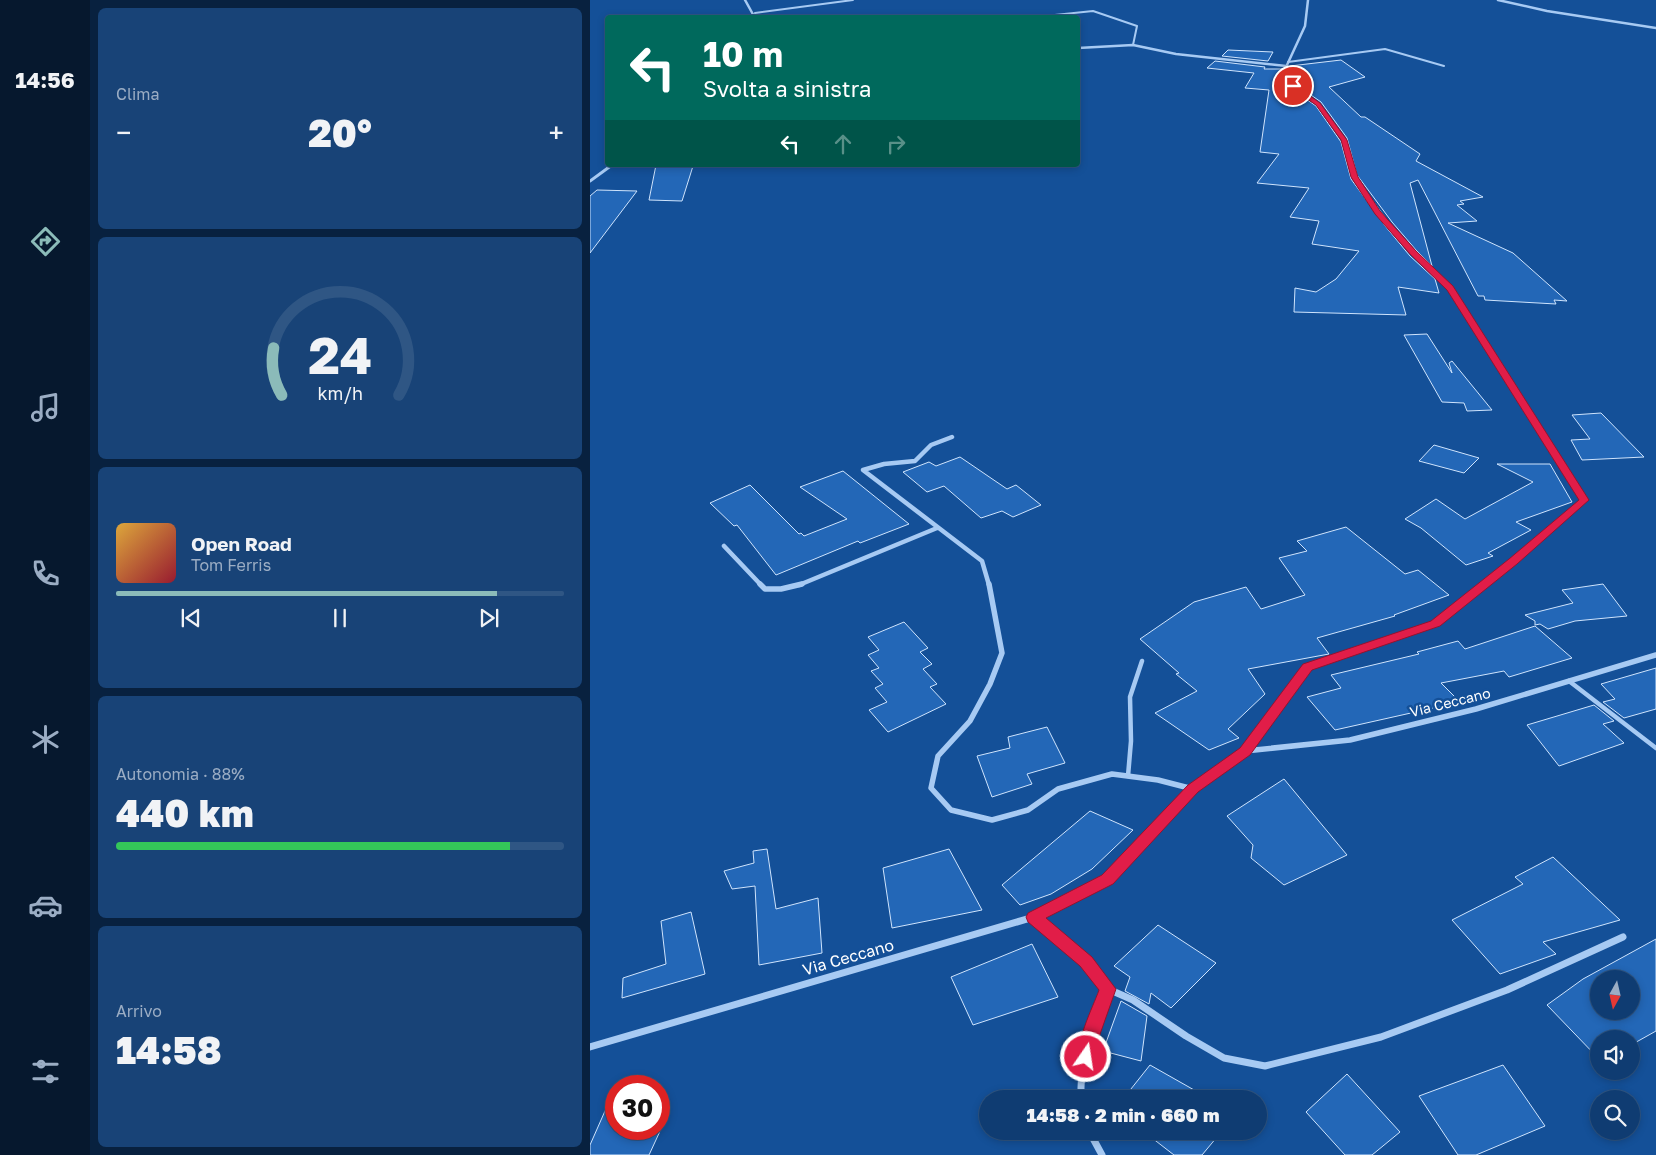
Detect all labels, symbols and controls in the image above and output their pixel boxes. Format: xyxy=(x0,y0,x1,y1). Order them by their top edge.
text: 10 m xyxy=(703,33,783,75)
icon: left xyxy=(620,35,685,100)
pin xyxy=(1272,65,1314,107)
text: 14:56 xyxy=(15,66,75,93)
icon: arrive xyxy=(1279,72,1307,100)
text: Svolta a sinistra xyxy=(703,75,871,102)
text: Clima xyxy=(116,84,160,104)
text: 20° xyxy=(308,110,372,155)
text: − xyxy=(116,116,131,149)
text: + xyxy=(549,116,564,149)
icon: left xyxy=(776,130,804,158)
icon: ahead xyxy=(829,130,857,158)
icon: right xyxy=(882,130,910,158)
icon: directions xyxy=(28,224,63,259)
text: 24 xyxy=(308,323,372,385)
text: km/h xyxy=(317,382,363,404)
icon: music xyxy=(28,390,63,425)
text: Open Road xyxy=(191,532,292,555)
text: Tom Ferris xyxy=(191,555,271,575)
icon: phone xyxy=(28,556,63,591)
icon: previous xyxy=(177,604,205,632)
icon: pause xyxy=(326,604,354,632)
icon: next xyxy=(475,604,503,632)
street label: Via Ceccano xyxy=(1408,684,1492,720)
icon: climate xyxy=(28,722,63,757)
text: Autonomia · 88% xyxy=(116,764,245,784)
text: 440 km xyxy=(116,790,254,835)
icon: car xyxy=(28,888,63,923)
street label: Via Ceccano xyxy=(800,934,896,980)
north arrow xyxy=(1590,970,1640,1020)
map controls xyxy=(1590,970,1640,1140)
text: Arrivo xyxy=(116,1001,162,1021)
text: 14:58 xyxy=(116,1027,222,1072)
position arrow xyxy=(1059,1030,1111,1082)
button: sound xyxy=(1590,1030,1640,1080)
icon: filters xyxy=(28,1054,63,1089)
speed limit sign: 30 xyxy=(605,1075,670,1140)
button: search xyxy=(1590,1090,1640,1140)
text: 14:58 · 2 min · 660 m xyxy=(1027,1103,1219,1126)

